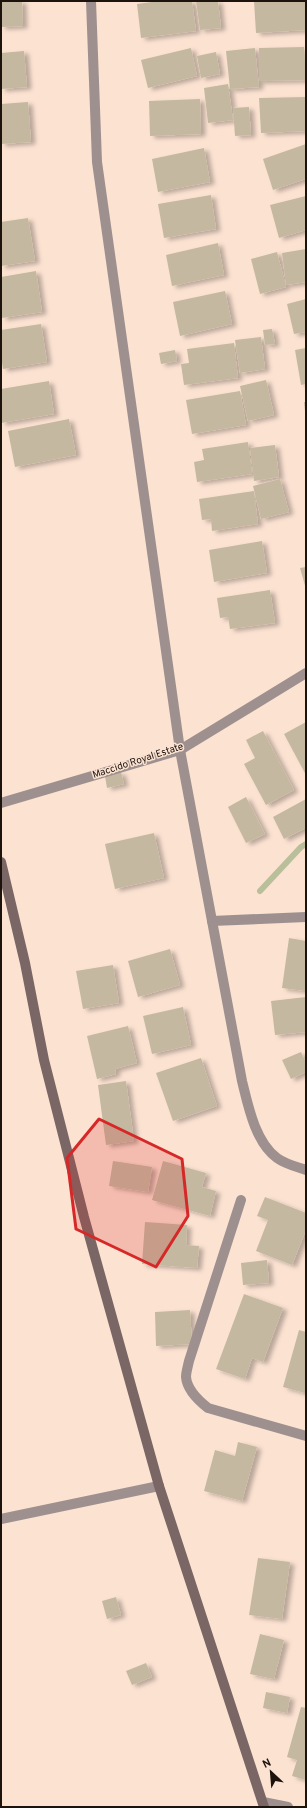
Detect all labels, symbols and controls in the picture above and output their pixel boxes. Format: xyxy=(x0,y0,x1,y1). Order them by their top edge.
street label: Maccido Royal Estate xyxy=(91,740,185,782)
north arrow xyxy=(251,1752,291,1792)
text: N xyxy=(260,1756,274,1772)

